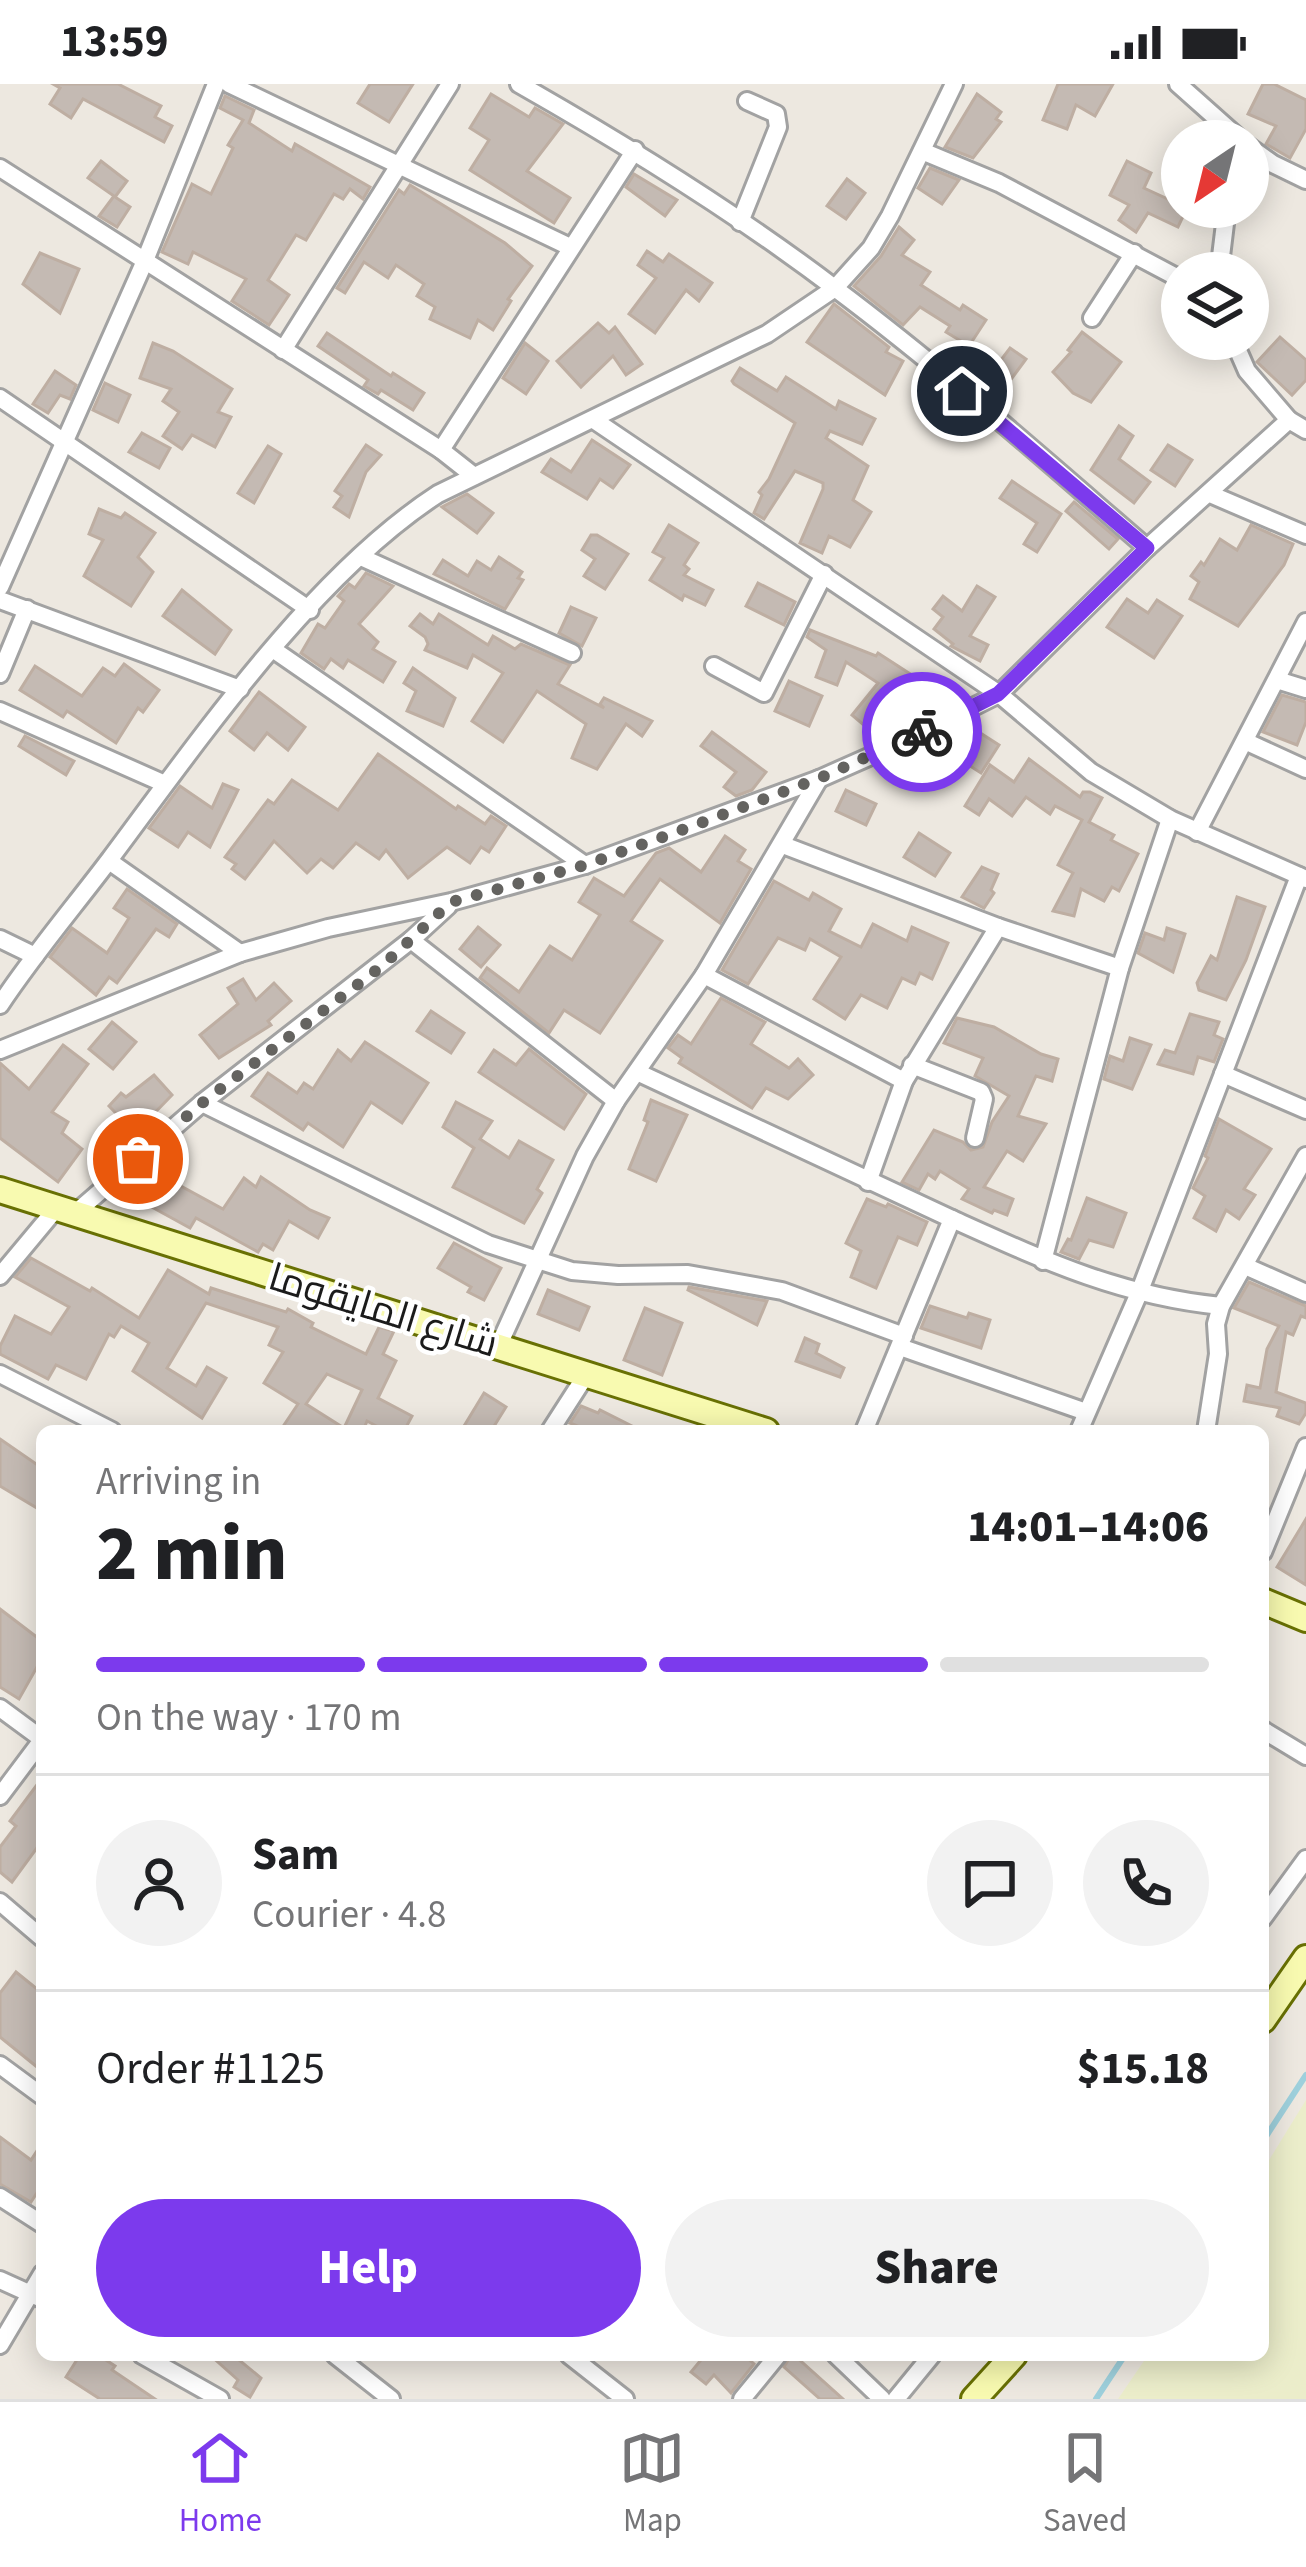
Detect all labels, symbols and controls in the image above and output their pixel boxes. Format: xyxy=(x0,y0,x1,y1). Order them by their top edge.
text: 13:59 xyxy=(60,10,169,74)
north arrow xyxy=(1161,120,1269,228)
map controls xyxy=(1161,120,1269,360)
button: layers xyxy=(1161,252,1269,360)
pin xyxy=(911,340,1013,442)
icon: home xyxy=(929,358,995,424)
courier xyxy=(862,672,982,792)
icon: bike xyxy=(889,699,955,765)
pin xyxy=(87,1108,189,1210)
icon: bag xyxy=(105,1126,171,1192)
street label: شارع المايقوما xyxy=(262,1250,504,1372)
text: Arriving in xyxy=(96,1454,261,1510)
text: 14:01–14:06 xyxy=(967,1495,1209,1559)
text: 2 min xyxy=(96,1499,288,1610)
text: On the way · 170 m xyxy=(96,1690,402,1746)
button: person xyxy=(96,1820,222,1946)
button: chat xyxy=(927,1820,1053,1946)
button: phone xyxy=(1083,1820,1209,1946)
text: Sam xyxy=(252,1823,339,1887)
text: Courier · 4.8 xyxy=(252,1887,446,1943)
text: Order #1125 xyxy=(96,2037,325,2101)
text: $15.18 xyxy=(1077,2037,1209,2101)
button: Help xyxy=(96,2199,641,2337)
button: Share xyxy=(665,2199,1209,2337)
tab: Home xyxy=(179,2425,262,2544)
tab: Map xyxy=(619,2425,685,2544)
tab: Saved xyxy=(1043,2425,1127,2544)

